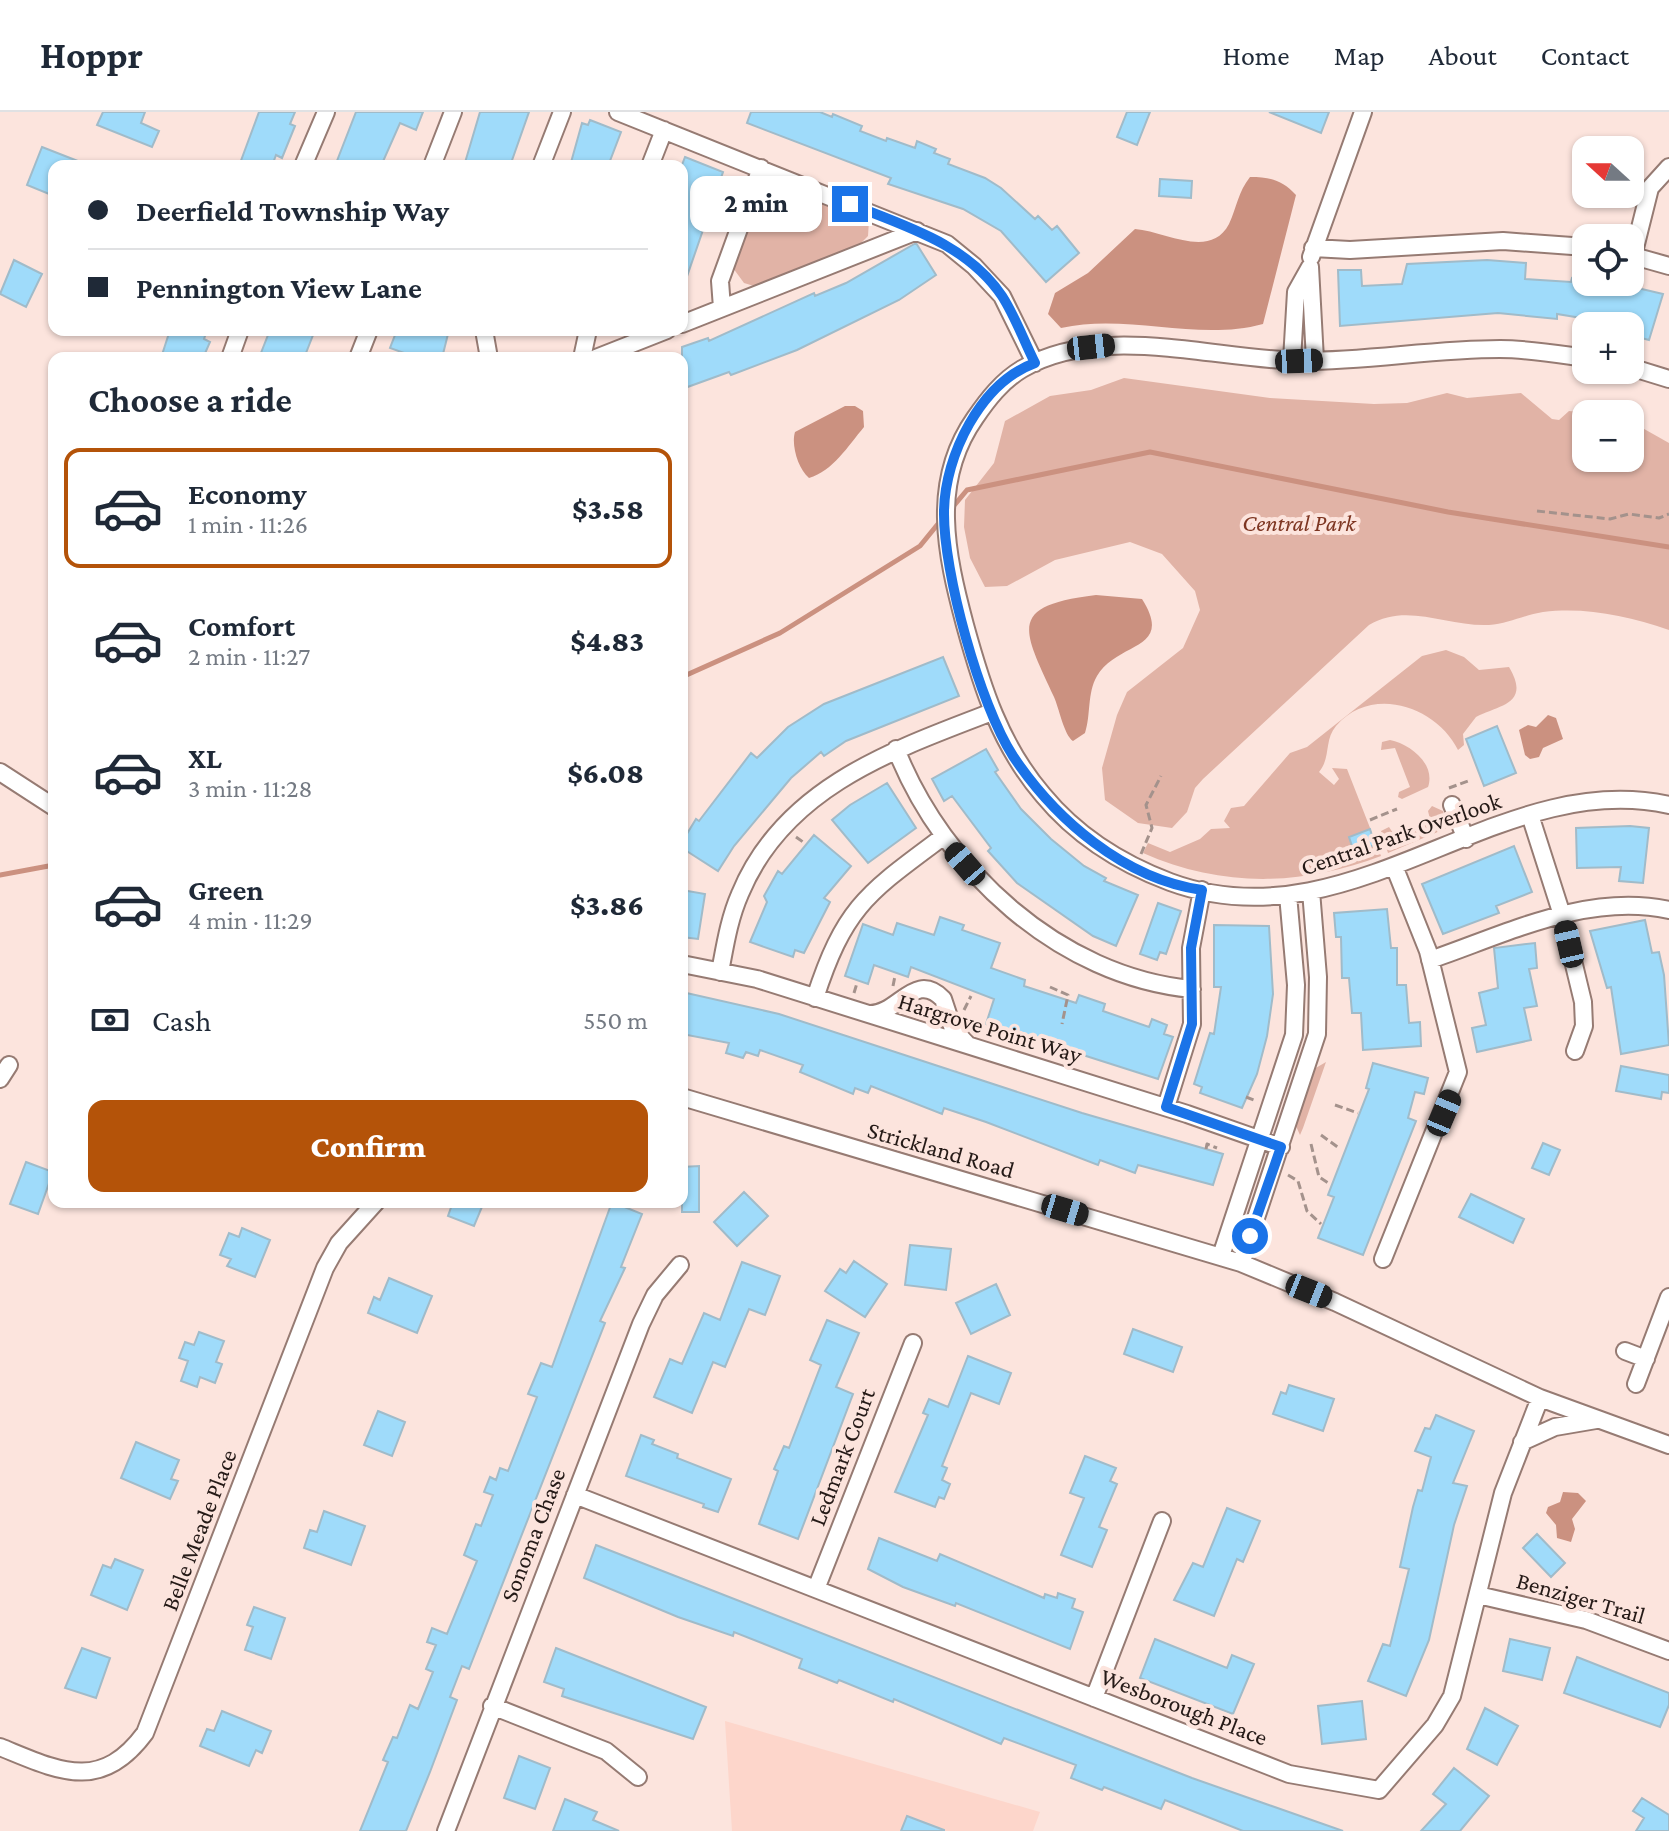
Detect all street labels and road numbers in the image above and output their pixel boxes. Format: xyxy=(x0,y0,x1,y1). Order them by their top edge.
street label: Central Park Overlook xyxy=(1297,786,1505,880)
street label: Hargrove Point Way xyxy=(895,987,1086,1069)
street label: Strickland Road xyxy=(865,1116,1018,1183)
street label: Ledmark Court xyxy=(803,1383,881,1529)
street label: Belle Meade Place xyxy=(155,1445,242,1614)
street label: Sonoma Chase xyxy=(495,1464,570,1605)
street label: Benziger Trail xyxy=(1514,1566,1649,1629)
street label: Wesborough Place xyxy=(1097,1662,1271,1751)

